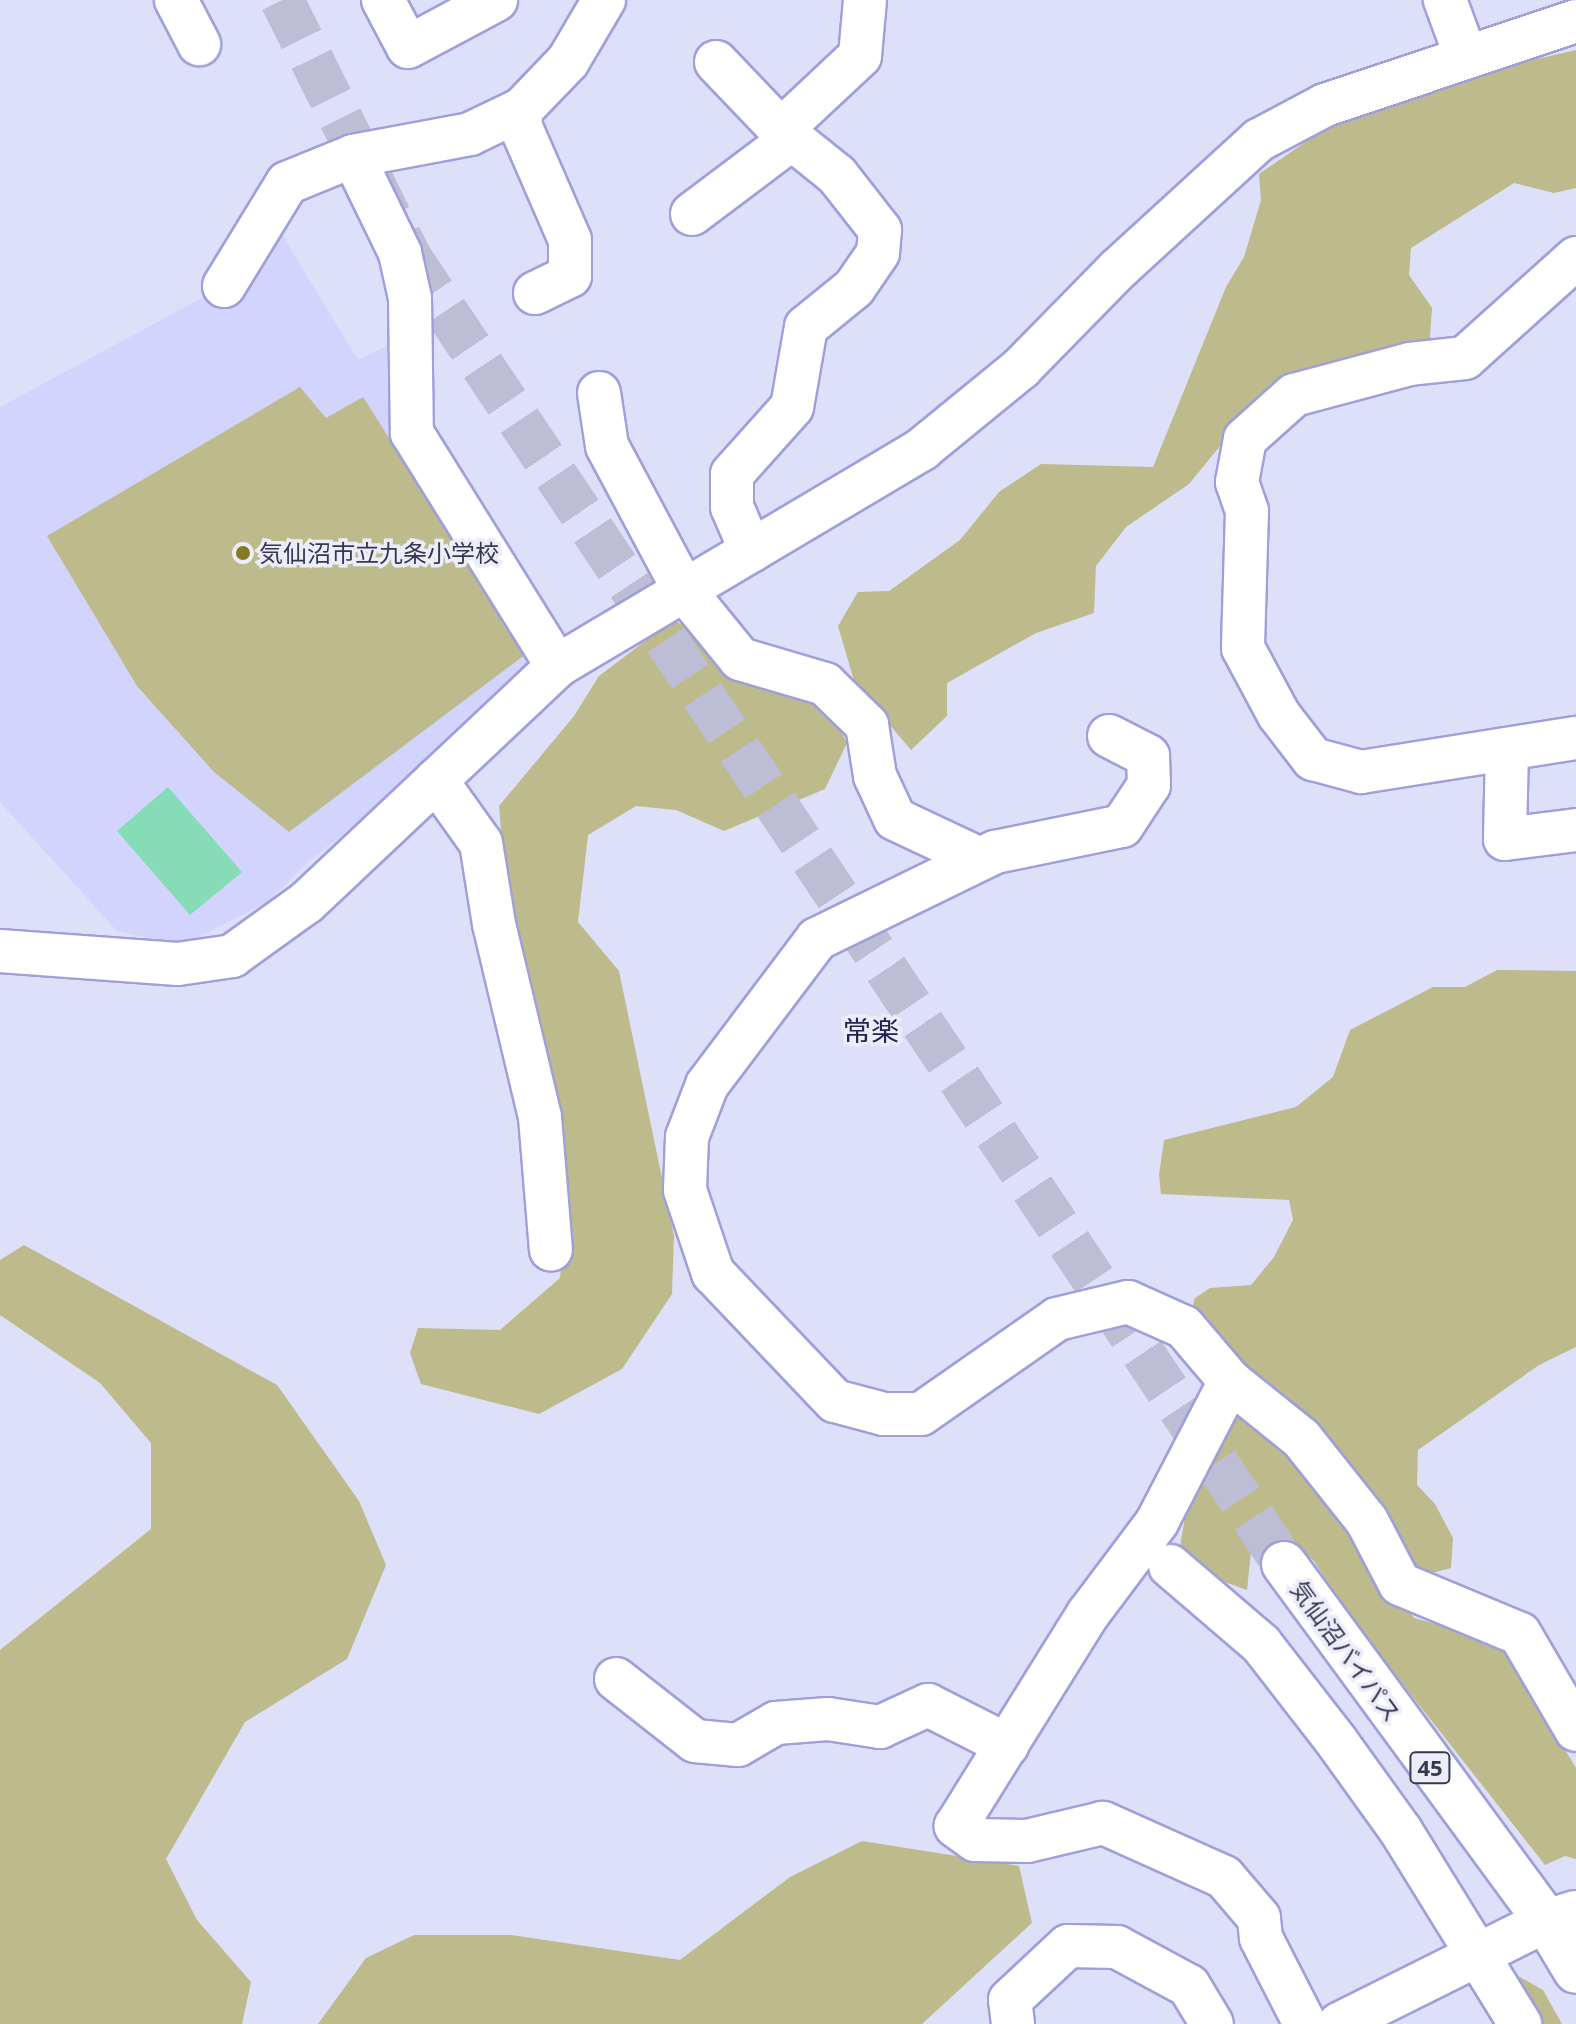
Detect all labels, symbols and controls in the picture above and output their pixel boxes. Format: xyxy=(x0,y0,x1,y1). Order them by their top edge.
place label: 気仙沼市立九条小学校 xyxy=(259,539,499,567)
marker: 気仙沼市立九条小学校 xyxy=(234,544,252,562)
district label: 常楽 xyxy=(843,1013,899,1047)
street label: 気仙沼バイパス xyxy=(1285,1575,1407,1727)
road number: 45 xyxy=(1408,1750,1452,1786)

